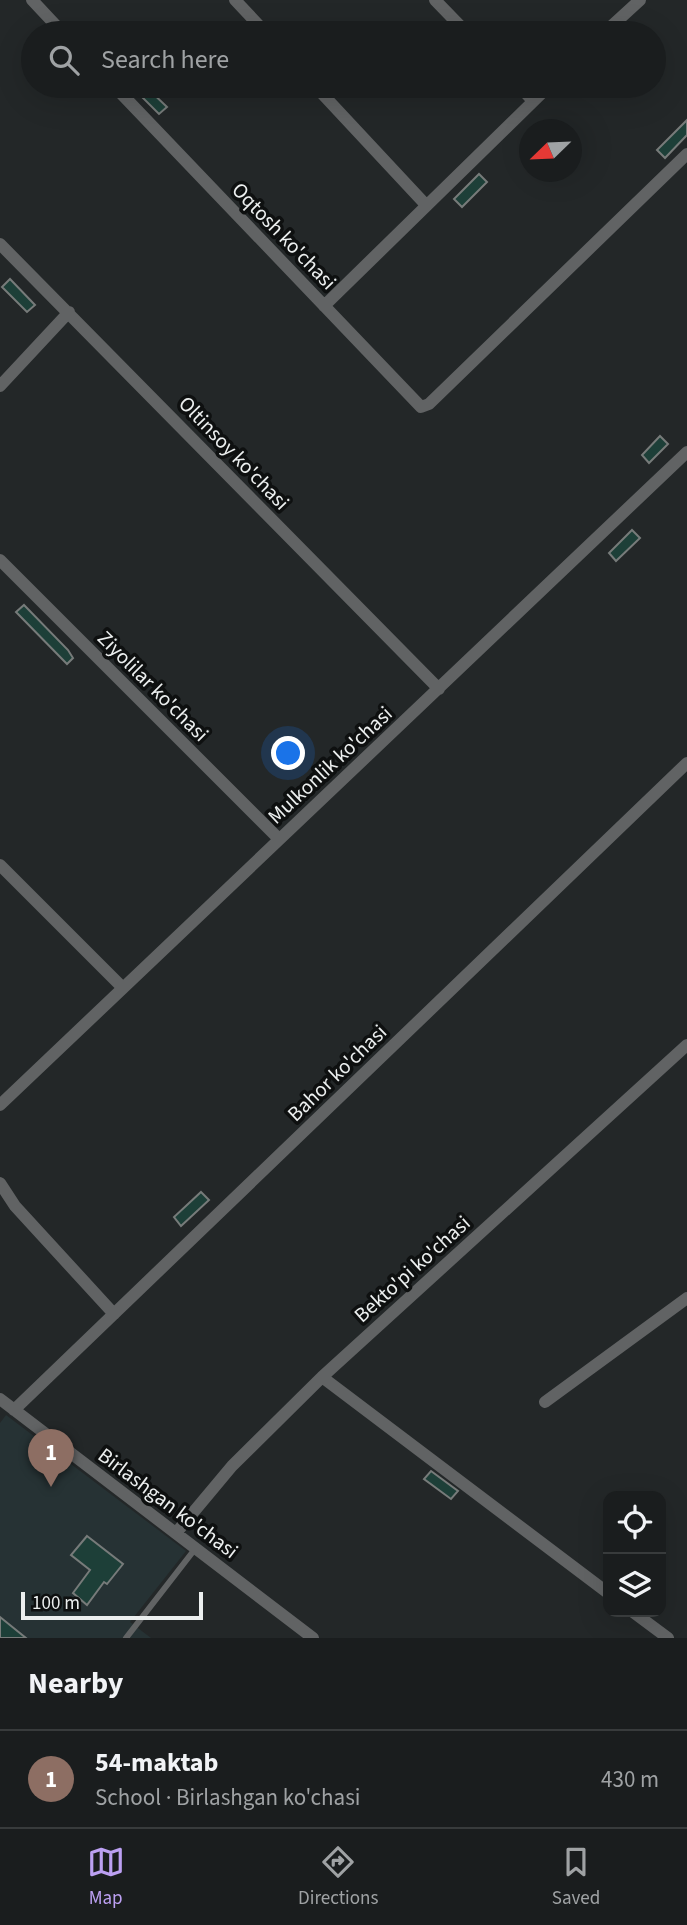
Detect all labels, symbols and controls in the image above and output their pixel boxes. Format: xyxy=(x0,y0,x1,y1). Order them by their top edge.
search box xyxy=(21,21,666,98)
icon: search xyxy=(45,41,83,79)
text: Search here xyxy=(101,41,229,78)
north arrow xyxy=(519,119,582,182)
street label: Oqtosh ko'chasi xyxy=(225,176,343,296)
street label: Oltinsoy ko'chasi xyxy=(172,389,296,517)
street label: Ziyolilar ko'chasi xyxy=(91,624,215,748)
street label: Mulkonlik ko'chasi xyxy=(261,699,399,831)
your location xyxy=(271,736,305,770)
street label: Bahor ko'chasi xyxy=(280,1018,394,1128)
street label: Bekto'pi ko'chasi xyxy=(347,1208,477,1330)
pin: 1 xyxy=(28,1429,74,1487)
street label: Birlashgan ko'chasi xyxy=(92,1440,244,1566)
map controls xyxy=(603,1491,666,1617)
button: locate xyxy=(603,1491,666,1554)
button: layers xyxy=(603,1554,666,1617)
scale bar xyxy=(21,1589,203,1621)
text: 100 m xyxy=(32,1590,80,1617)
text: Nearby xyxy=(28,1662,123,1705)
text: 54-maktab xyxy=(95,1744,218,1781)
text: 1 xyxy=(45,1763,57,1796)
text: 430 m xyxy=(601,1763,659,1796)
text: School · Birlashgan ko'chasi xyxy=(95,1781,360,1814)
tab: Map xyxy=(87,1843,125,1912)
tab: Directions xyxy=(298,1843,378,1912)
tab: Saved xyxy=(552,1843,600,1912)

